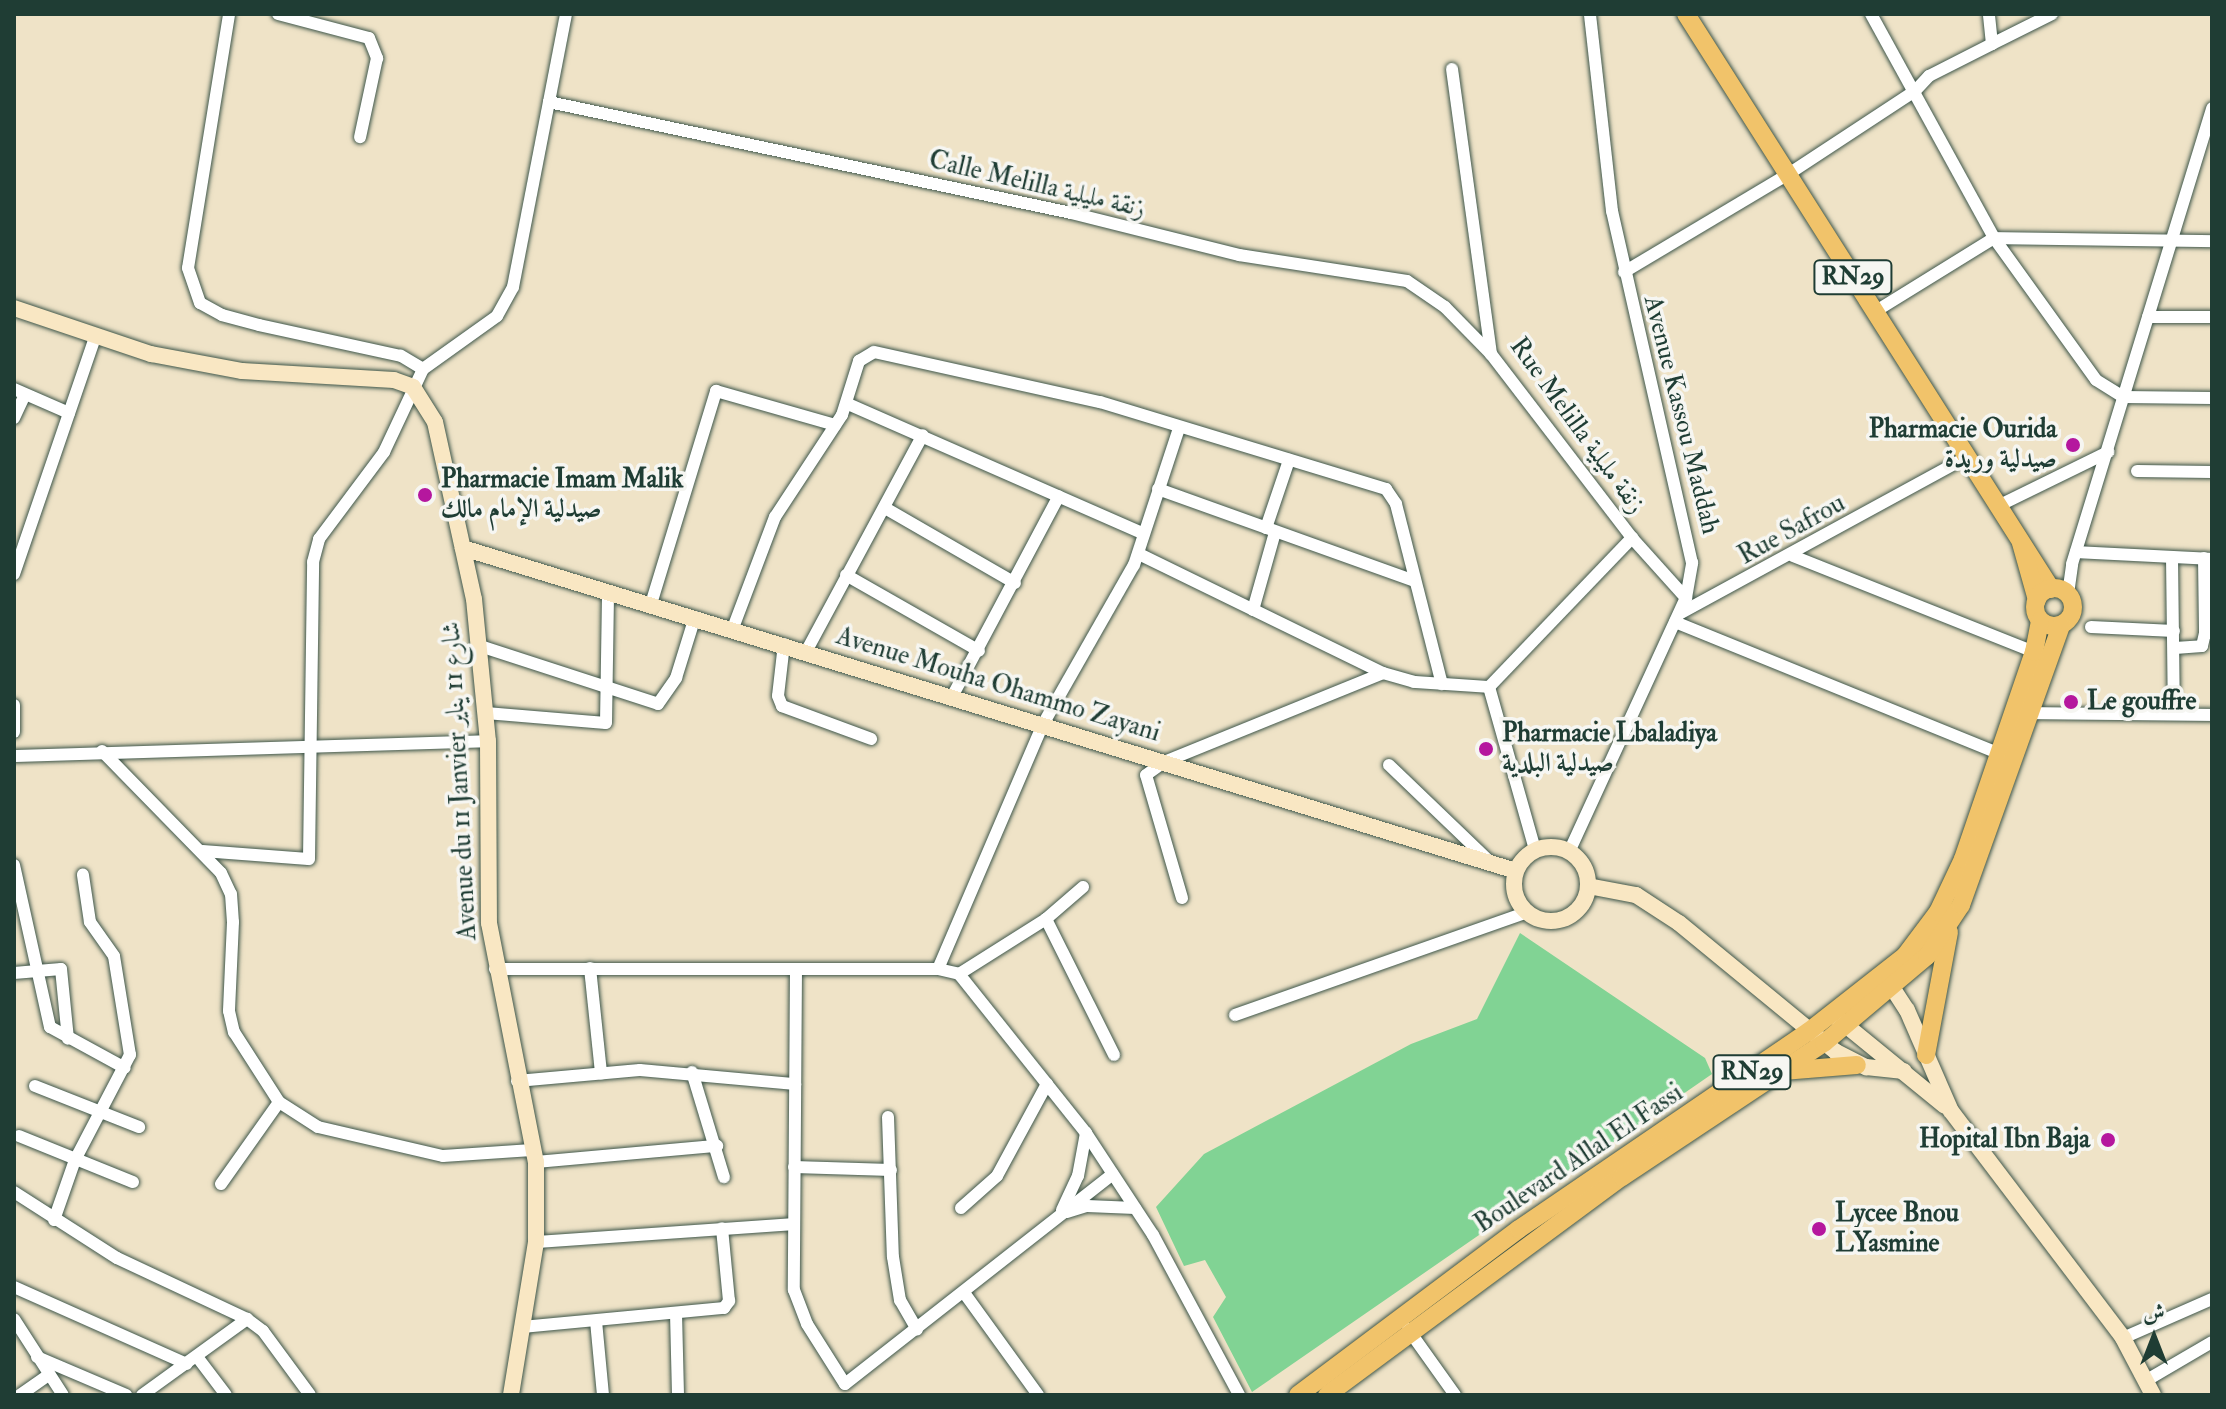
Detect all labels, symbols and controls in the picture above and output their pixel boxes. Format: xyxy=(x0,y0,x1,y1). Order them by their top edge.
street label: Calle Melilla زنقة مليلية xyxy=(926,145,1148,225)
road number: RN29 xyxy=(1813,257,1893,297)
street label: Avenue Kassou Maddah xyxy=(1636,293,1726,537)
street label: Rue Melilla زنقة مليلية xyxy=(1503,332,1651,520)
place label: Pharmacie Ourida صيدلية وريدة xyxy=(1869,414,2057,476)
marker: Pharmacie Ourida صيدلية وريدة xyxy=(2064,436,2082,454)
place label: Pharmacie Imam Malik صيدلية الإمام مالك xyxy=(441,464,683,526)
marker: Pharmacie Imam Malik صيدلية الإمام مالك xyxy=(416,486,434,504)
street label: Rue Safrou xyxy=(1733,488,1851,572)
street label: Avenue du 11 Janvier شارع 11 يناير xyxy=(436,621,484,941)
street label: Avenue Mouha Ohammo Zayani xyxy=(832,621,1164,749)
place label: Le gouffre xyxy=(2087,686,2196,718)
marker: Le gouffre xyxy=(2062,693,2080,711)
place label: Pharmacie Lbaladiya صيدلية البلدية xyxy=(1502,718,1717,780)
marker: Pharmacie Lbaladiya صيدلية البلدية xyxy=(1477,740,1495,758)
road number: RN29 xyxy=(1712,1052,1792,1092)
street label: Boulevard Allal El Fassi xyxy=(1469,1078,1689,1240)
place label: Hopital Ibn Baja xyxy=(1919,1124,2090,1156)
marker: Hopital Ibn Baja xyxy=(2097,1129,2119,1151)
place label: Lycee Bnou LYasmine xyxy=(1835,1198,1959,1260)
marker: Lycee Bnou LYasmine xyxy=(1810,1220,1828,1238)
north arrow xyxy=(2114,1297,2194,1377)
text: ش xyxy=(2143,1299,2165,1327)

